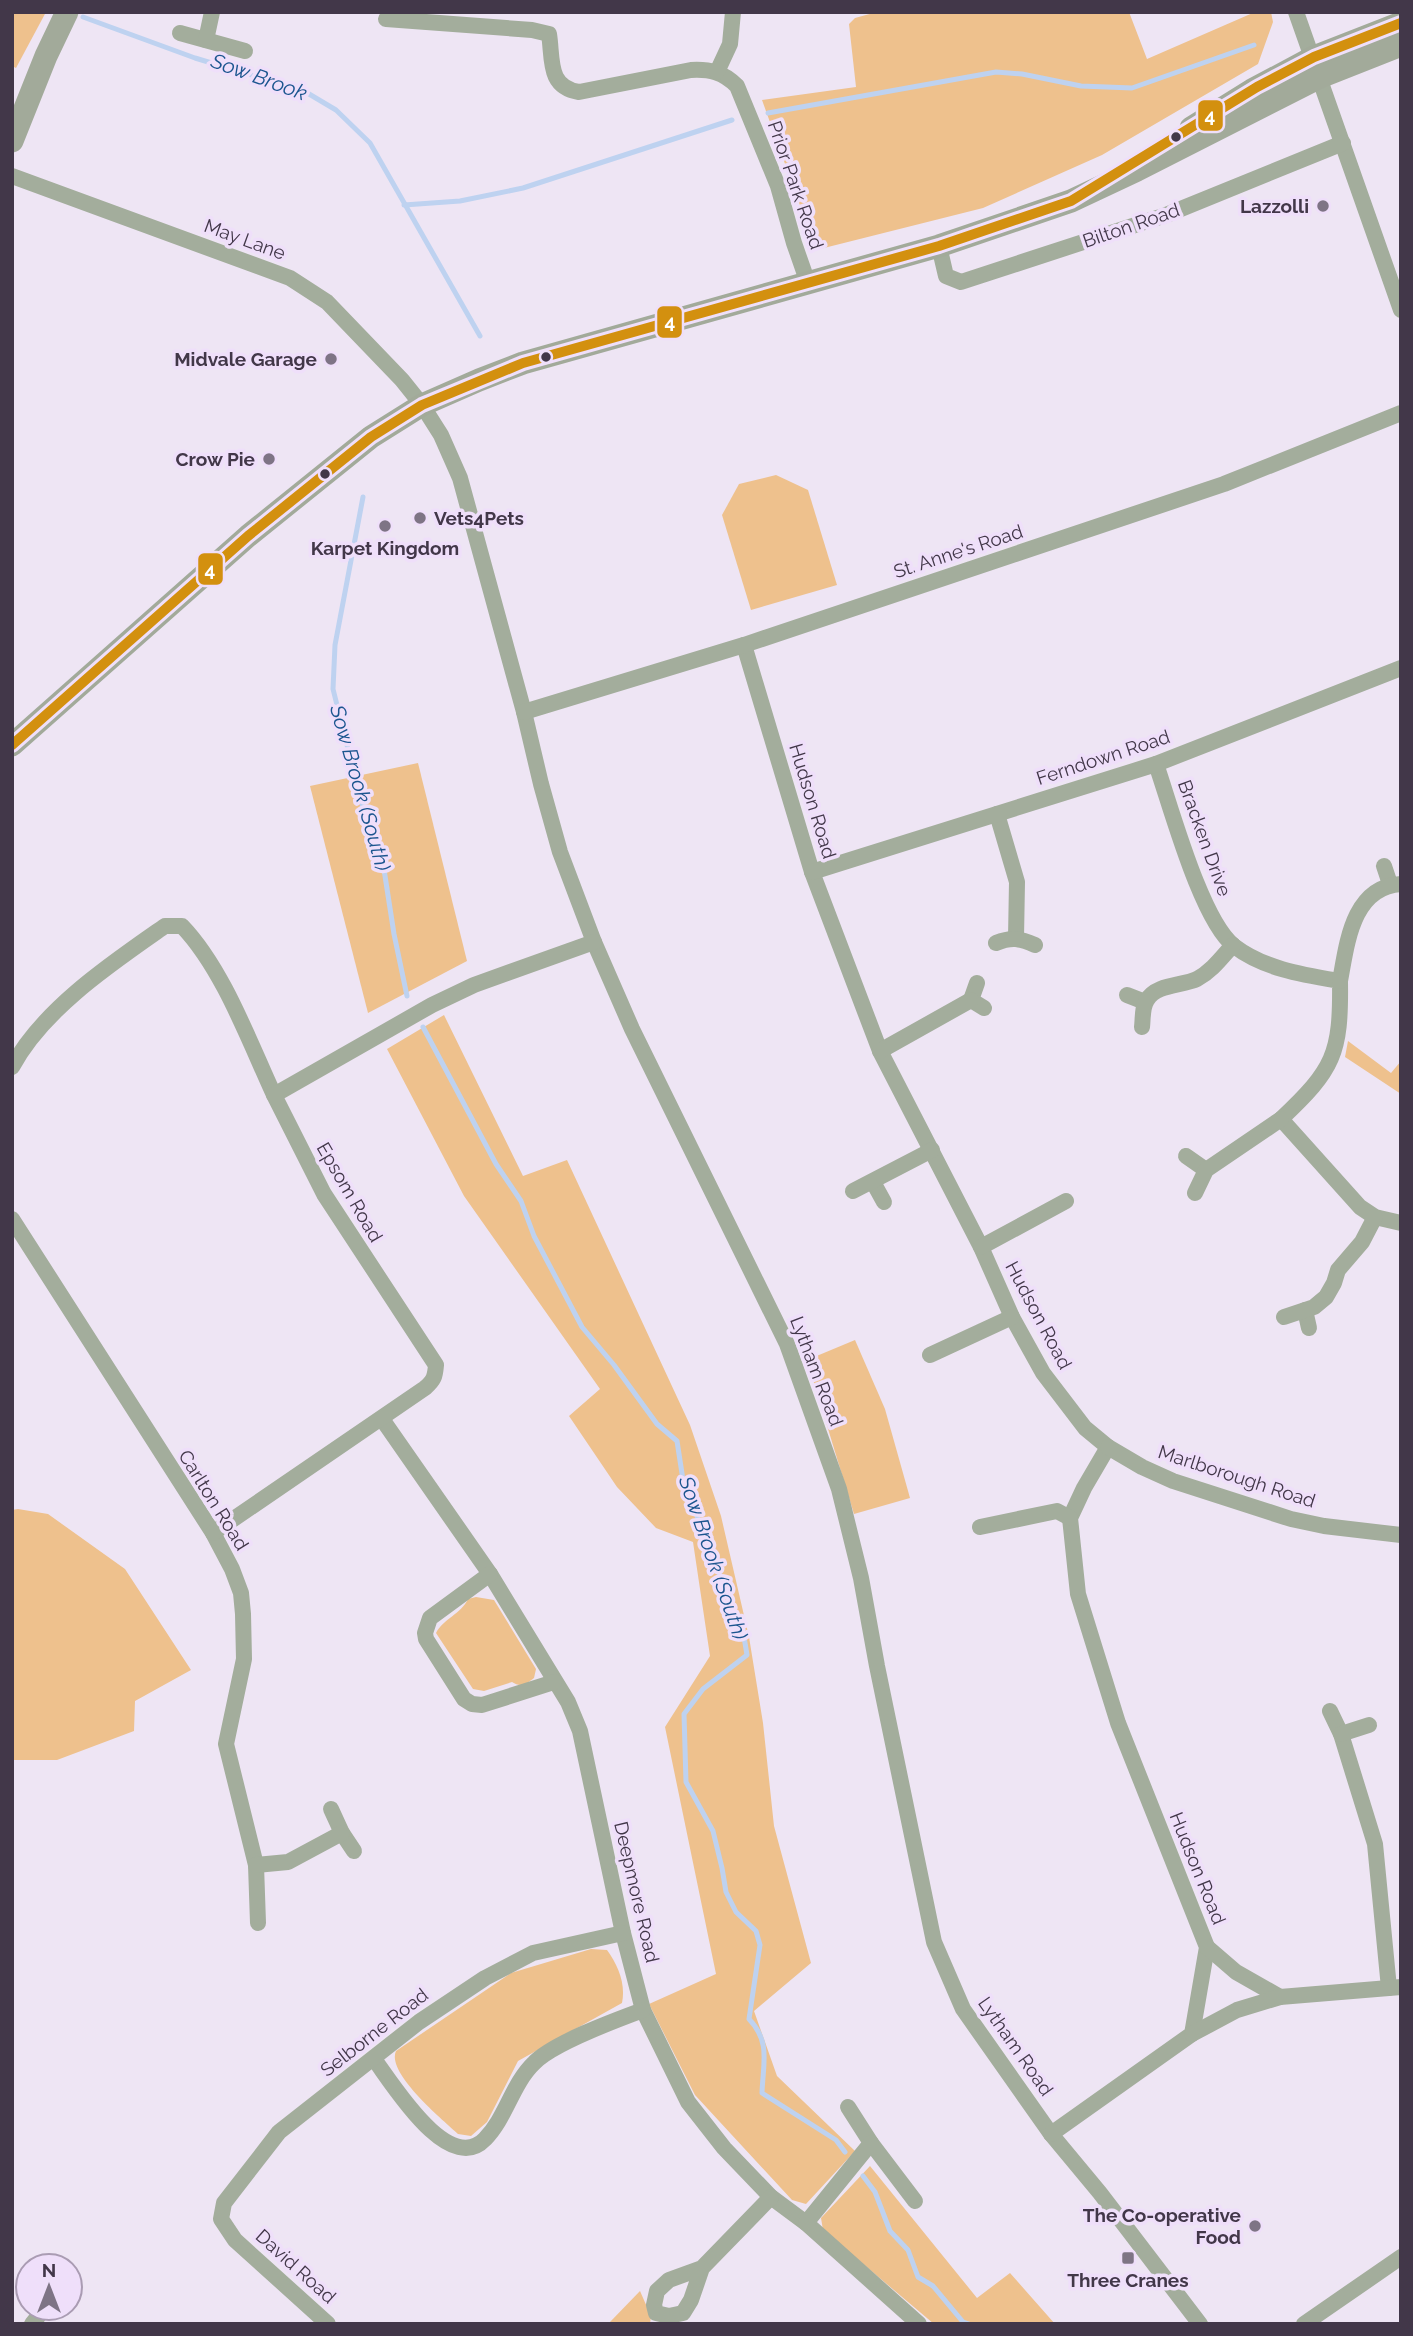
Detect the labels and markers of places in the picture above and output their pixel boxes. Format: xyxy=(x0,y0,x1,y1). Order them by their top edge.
unlabelled marker xyxy=(1169,130,1183,144)
place label: Lazzolli xyxy=(1240,195,1309,217)
marker: Lazzolli xyxy=(1315,198,1331,214)
place label: Midvale Garage xyxy=(174,348,317,370)
unlabelled marker xyxy=(539,350,553,364)
marker: Midvale Garage xyxy=(323,351,339,367)
place label: Crow Pie xyxy=(176,448,255,470)
marker: Crow Pie xyxy=(261,451,277,467)
unlabelled marker xyxy=(318,467,332,481)
place label: Vets4Pets xyxy=(434,507,524,529)
marker: Vets4Pets xyxy=(412,510,428,526)
marker: Karpet Kingdom xyxy=(377,518,393,534)
place label: Karpet Kingdom xyxy=(311,537,459,559)
place label: The Co-operative Food xyxy=(1083,2204,1241,2248)
marker: The Co-operative Food xyxy=(1247,2218,1263,2234)
marker: Three Cranes xyxy=(1120,2250,1136,2266)
place label: Three Cranes xyxy=(1067,2269,1189,2291)

